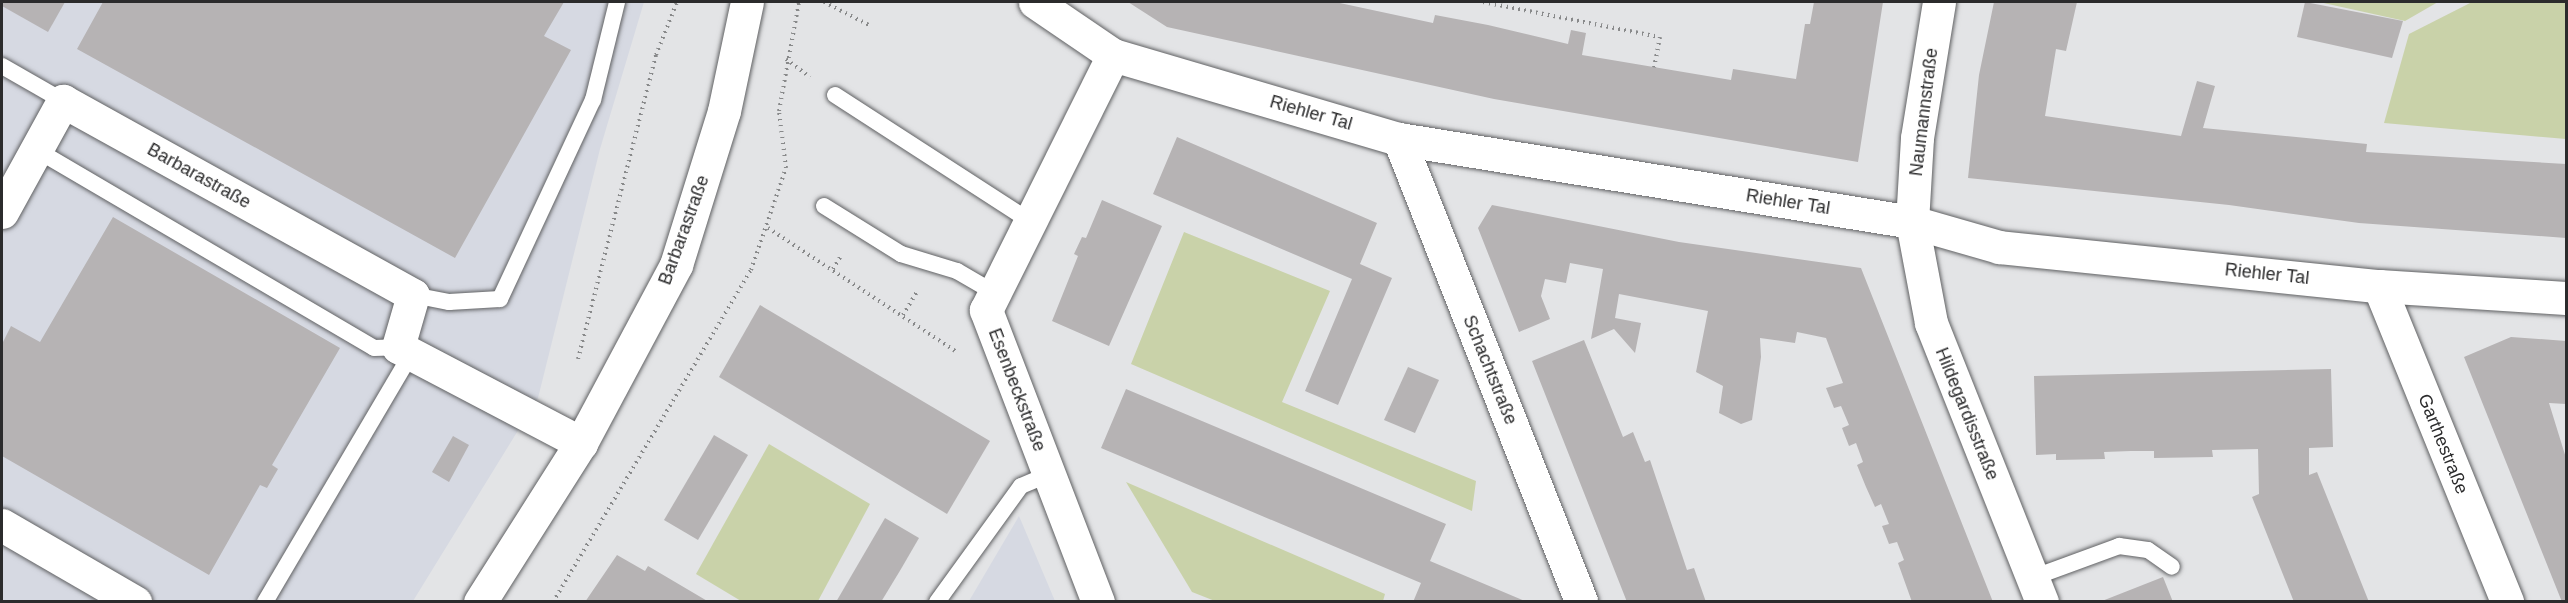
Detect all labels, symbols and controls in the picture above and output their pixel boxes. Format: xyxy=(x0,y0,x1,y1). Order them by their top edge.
street label: Naumannstraße xyxy=(1905,47,1943,177)
street label: Riehler Tal xyxy=(1267,91,1355,135)
street label: Barbarastraße xyxy=(143,139,255,213)
street label: Barbarastraße xyxy=(654,172,714,288)
street label: Riehler Tal xyxy=(1744,185,1832,219)
street label: Riehler Tal xyxy=(2224,259,2310,289)
street label: Schachtstraße xyxy=(1458,312,1522,428)
street label: Esenbeckstraße xyxy=(984,325,1050,455)
street label: Hildegardisstraße xyxy=(1931,345,2003,483)
street label: Garthestraße xyxy=(2413,391,2473,497)

